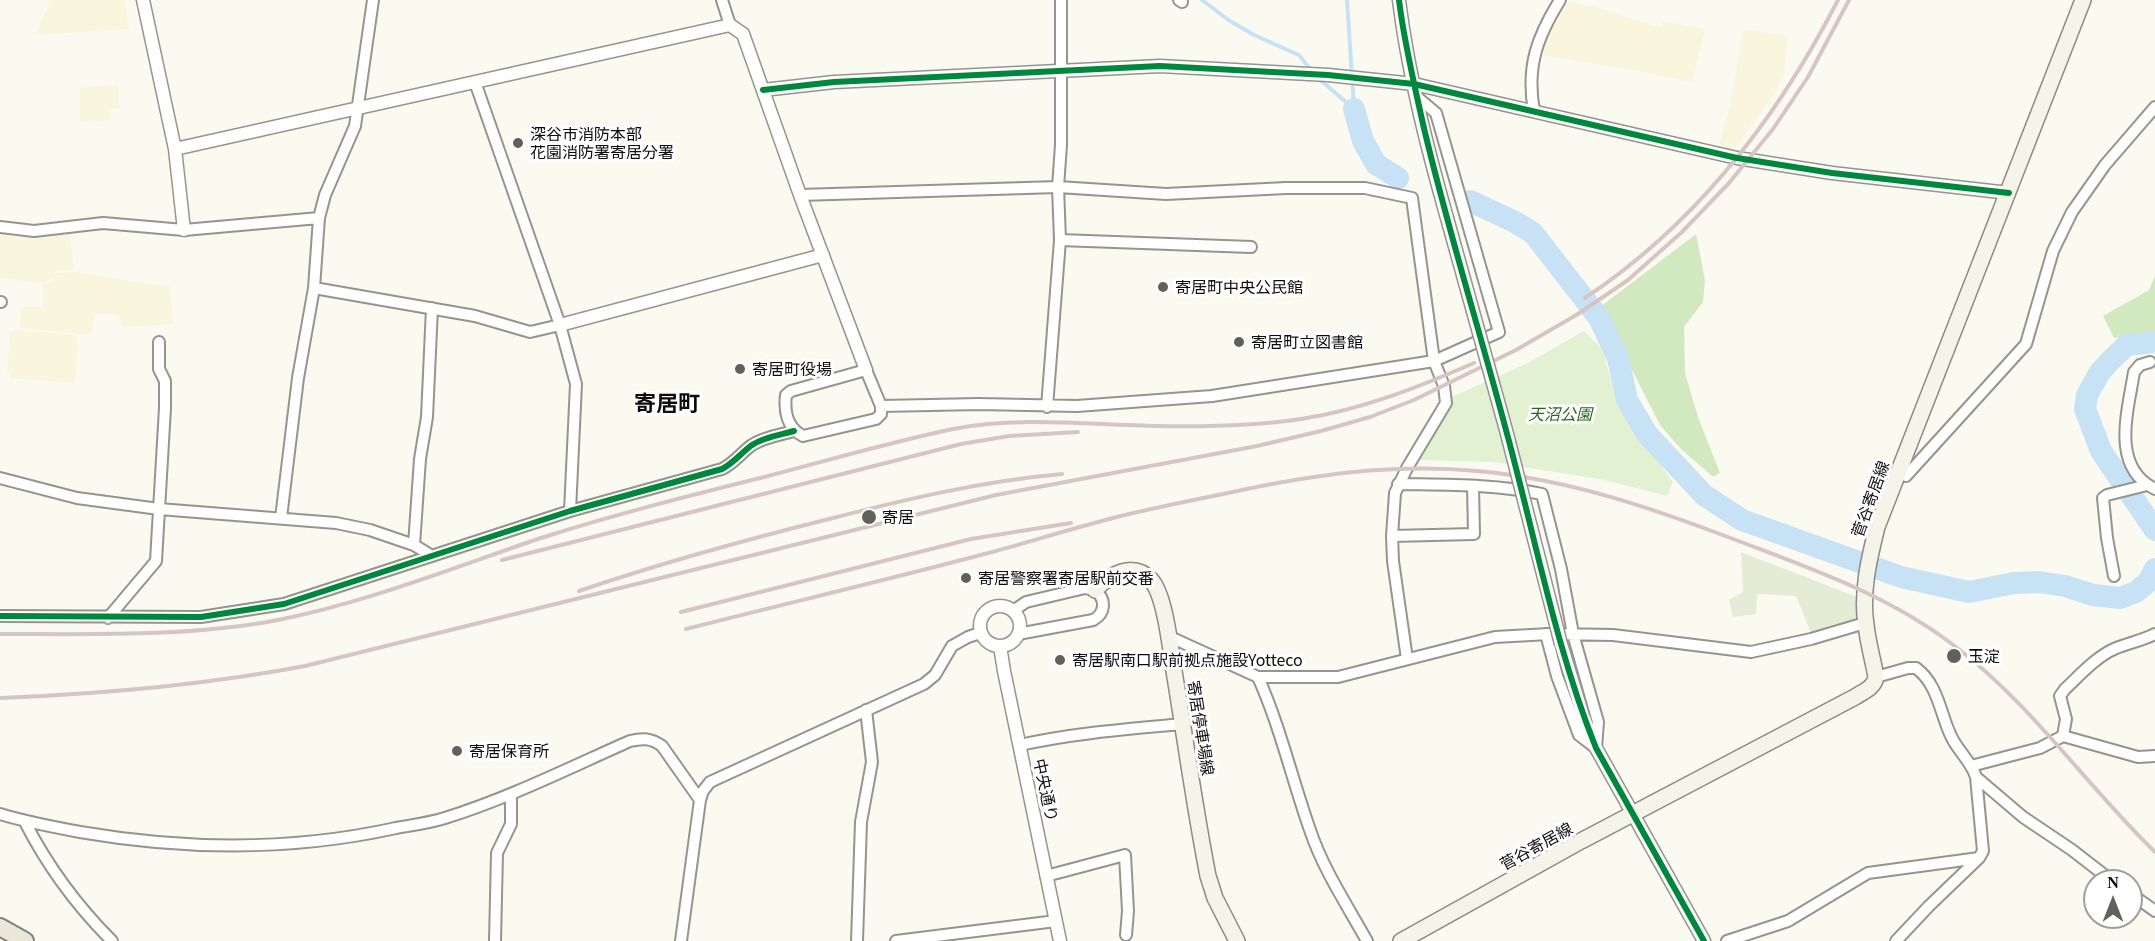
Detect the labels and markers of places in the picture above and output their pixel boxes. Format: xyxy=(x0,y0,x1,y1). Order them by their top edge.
place label: 深谷市消防本部 花園消防署寄居分署 xyxy=(530,124,674,162)
marker: 深谷市消防本部 花園消防署寄居分署 xyxy=(511,136,525,150)
place label: 寄居町中央公民館 xyxy=(1175,277,1303,297)
marker: 寄居町中央公民館 xyxy=(1156,280,1170,294)
place label: 寄居町立図書館 xyxy=(1251,332,1363,352)
marker: 寄居町立図書館 xyxy=(1232,335,1246,349)
place label: 寄居町役場 xyxy=(752,359,832,379)
marker: 寄居町役場 xyxy=(733,362,747,376)
place label: 寄居 xyxy=(882,507,914,527)
marker: 寄居 xyxy=(860,508,878,526)
place label: 寄居警察署寄居駅前交番 xyxy=(978,568,1154,588)
marker: 寄居警察署寄居駅前交番 xyxy=(959,571,973,585)
place label: 玉淀 xyxy=(1968,646,2000,666)
marker: 玉淀 xyxy=(1945,647,1963,665)
place label: 寄居駅南口駅前拠点施設Yotteco xyxy=(1072,650,1303,670)
marker: 寄居駅南口駅前拠点施設Yotteco xyxy=(1053,653,1067,667)
place label: 寄居保育所 xyxy=(469,741,549,761)
marker: 寄居保育所 xyxy=(450,744,464,758)

